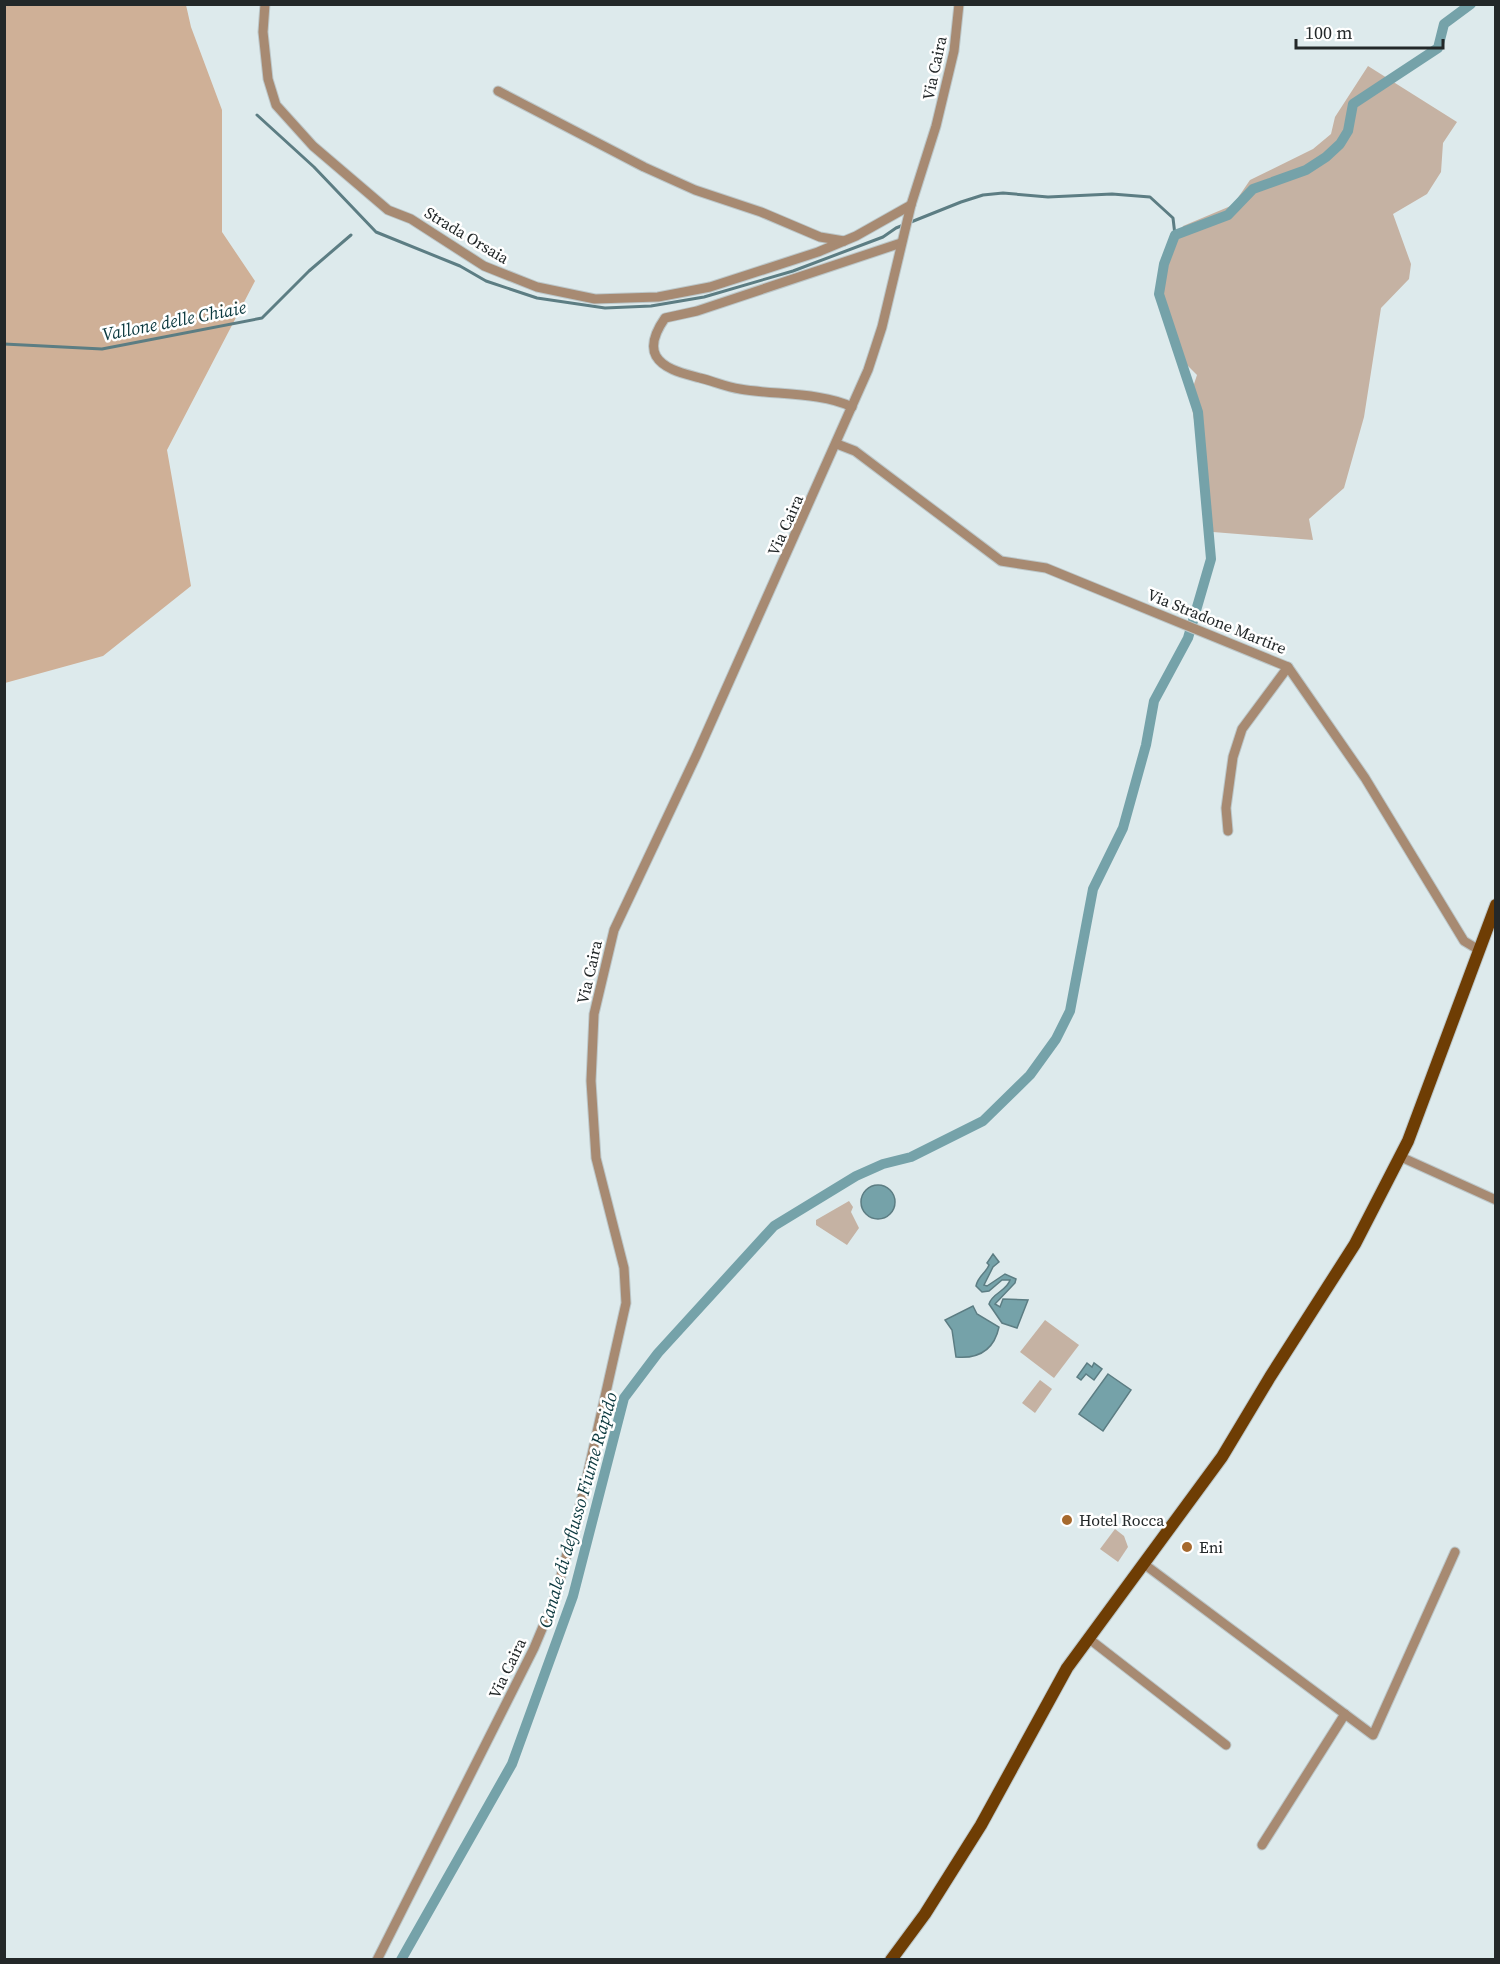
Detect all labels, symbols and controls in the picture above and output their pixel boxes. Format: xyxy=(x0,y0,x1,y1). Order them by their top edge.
scale bar xyxy=(1296,12,1443,50)
text: 100 m xyxy=(1305,20,1352,45)
street label: Via Caira xyxy=(917,33,952,102)
street label: Strada Orsaia xyxy=(421,201,514,269)
water label: Vallone delle Chiaie xyxy=(100,294,249,347)
street label: Via Caira xyxy=(762,490,809,559)
street label: Via Stradone Martire xyxy=(1144,583,1290,659)
street label: Via Caira xyxy=(571,937,607,1006)
water label: Canale di deflusso Fiume Rapido xyxy=(532,1389,623,1631)
place label: Hotel Rocca xyxy=(1079,1509,1165,1531)
marker: Hotel Rocca xyxy=(1060,1513,1074,1527)
place label: Eni xyxy=(1199,1536,1223,1558)
marker: Eni xyxy=(1180,1540,1194,1554)
street label: Via Caira xyxy=(483,1633,531,1702)

